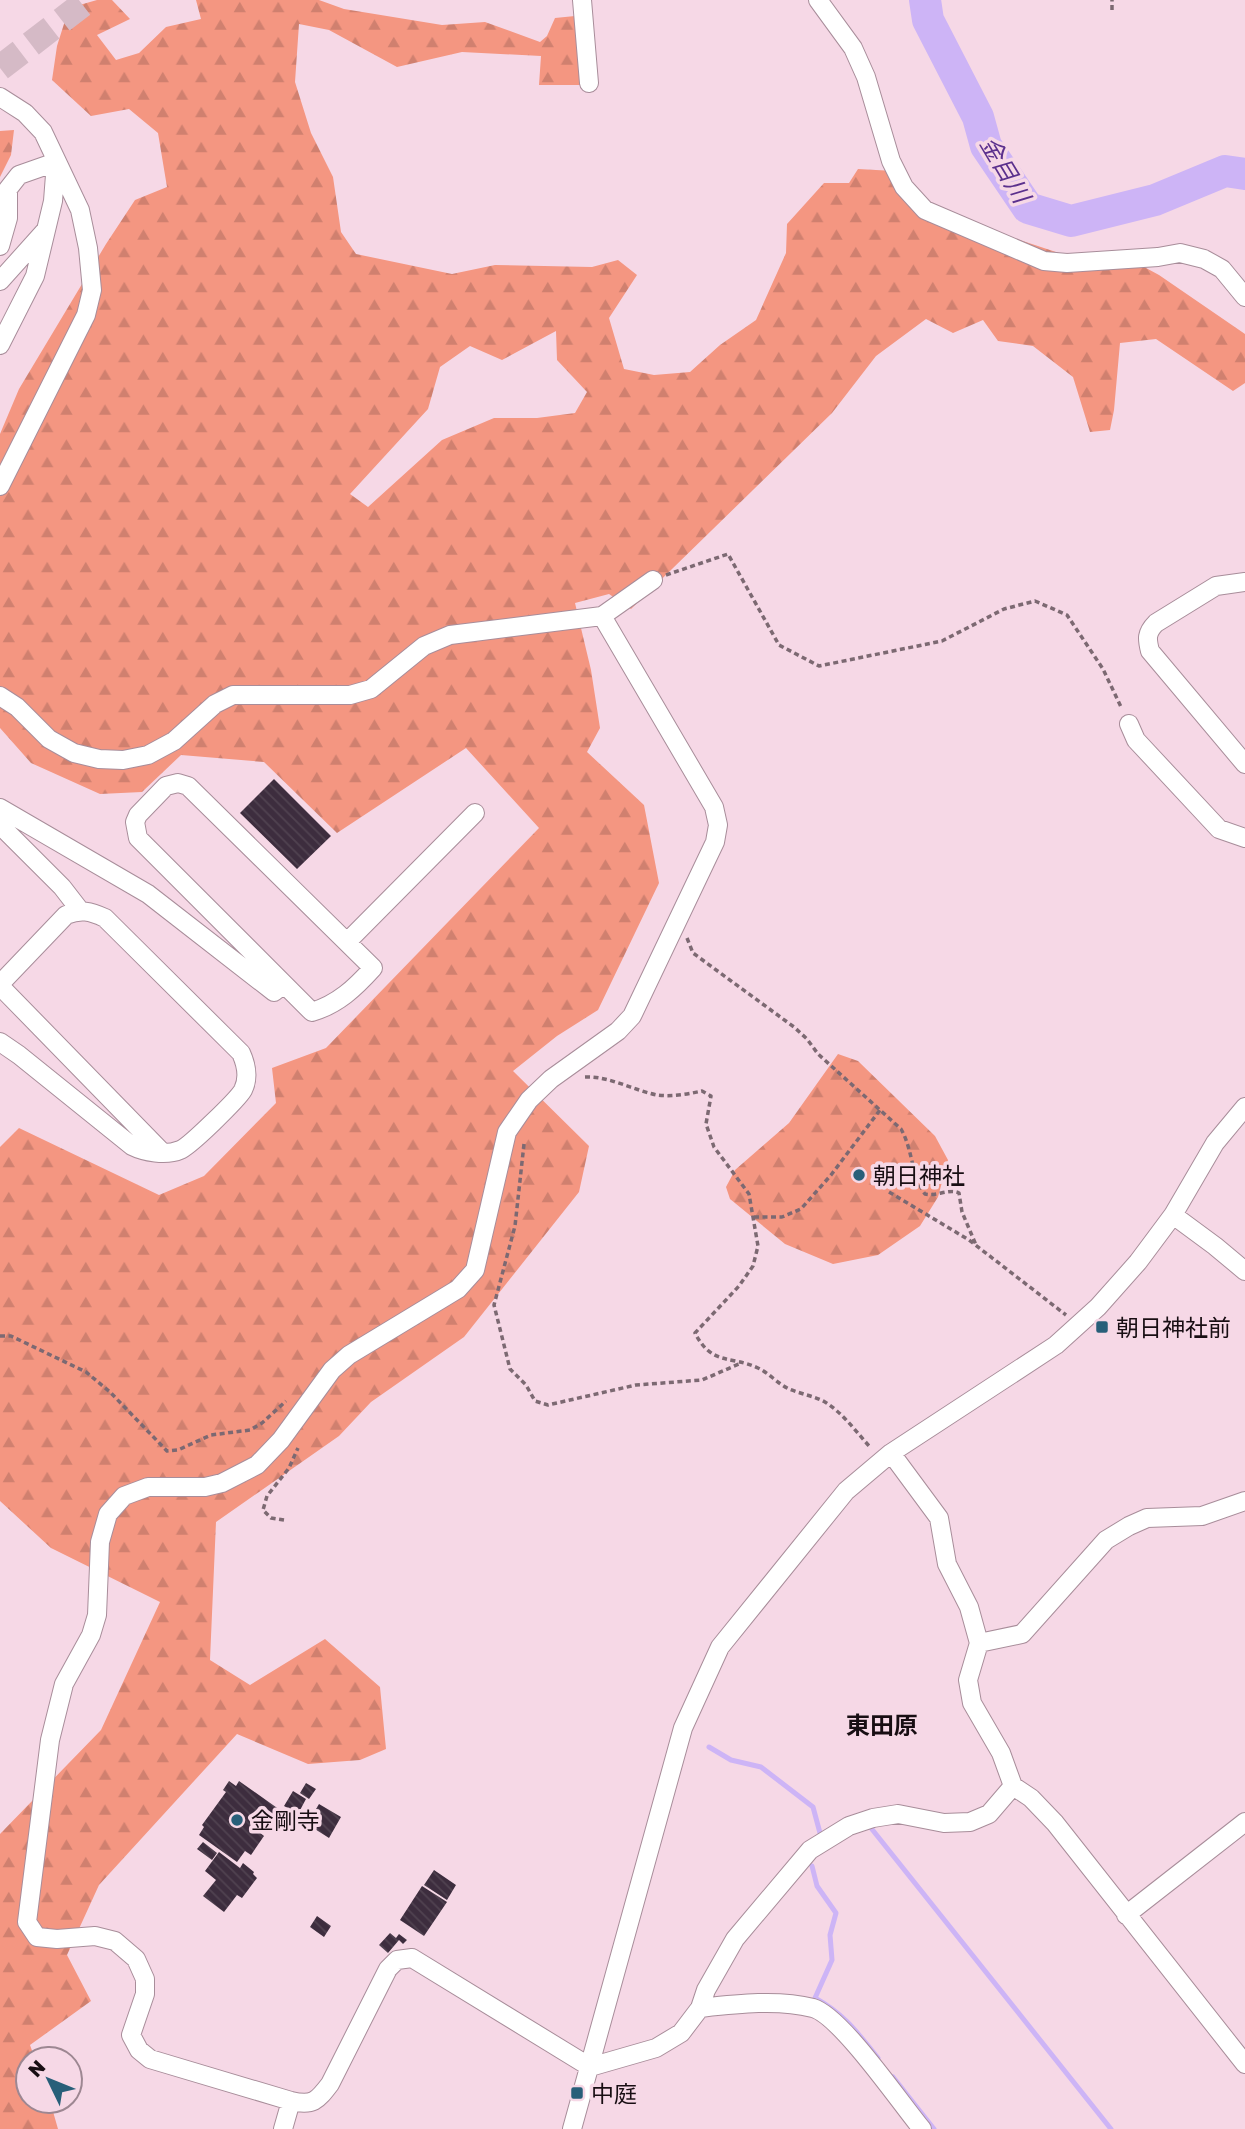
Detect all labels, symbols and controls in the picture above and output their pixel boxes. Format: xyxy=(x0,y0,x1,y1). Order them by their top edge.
water label: 金目川 xyxy=(975,131,1039,210)
place label: 朝日神社 xyxy=(873,1161,965,1189)
marker: 朝日神社 xyxy=(851,1167,867,1183)
place label: 朝日神社前 xyxy=(1116,1313,1231,1341)
marker: 朝日神社前 xyxy=(1094,1319,1110,1335)
district label: 東田原 xyxy=(846,1710,918,1739)
place label: 金剛寺 xyxy=(251,1806,320,1834)
marker: 金剛寺 xyxy=(229,1812,245,1828)
north arrow xyxy=(14,2045,84,2115)
text: N xyxy=(23,2055,50,2081)
place label: 中庭 xyxy=(591,2079,637,2107)
marker: 中庭 xyxy=(569,2085,585,2101)

